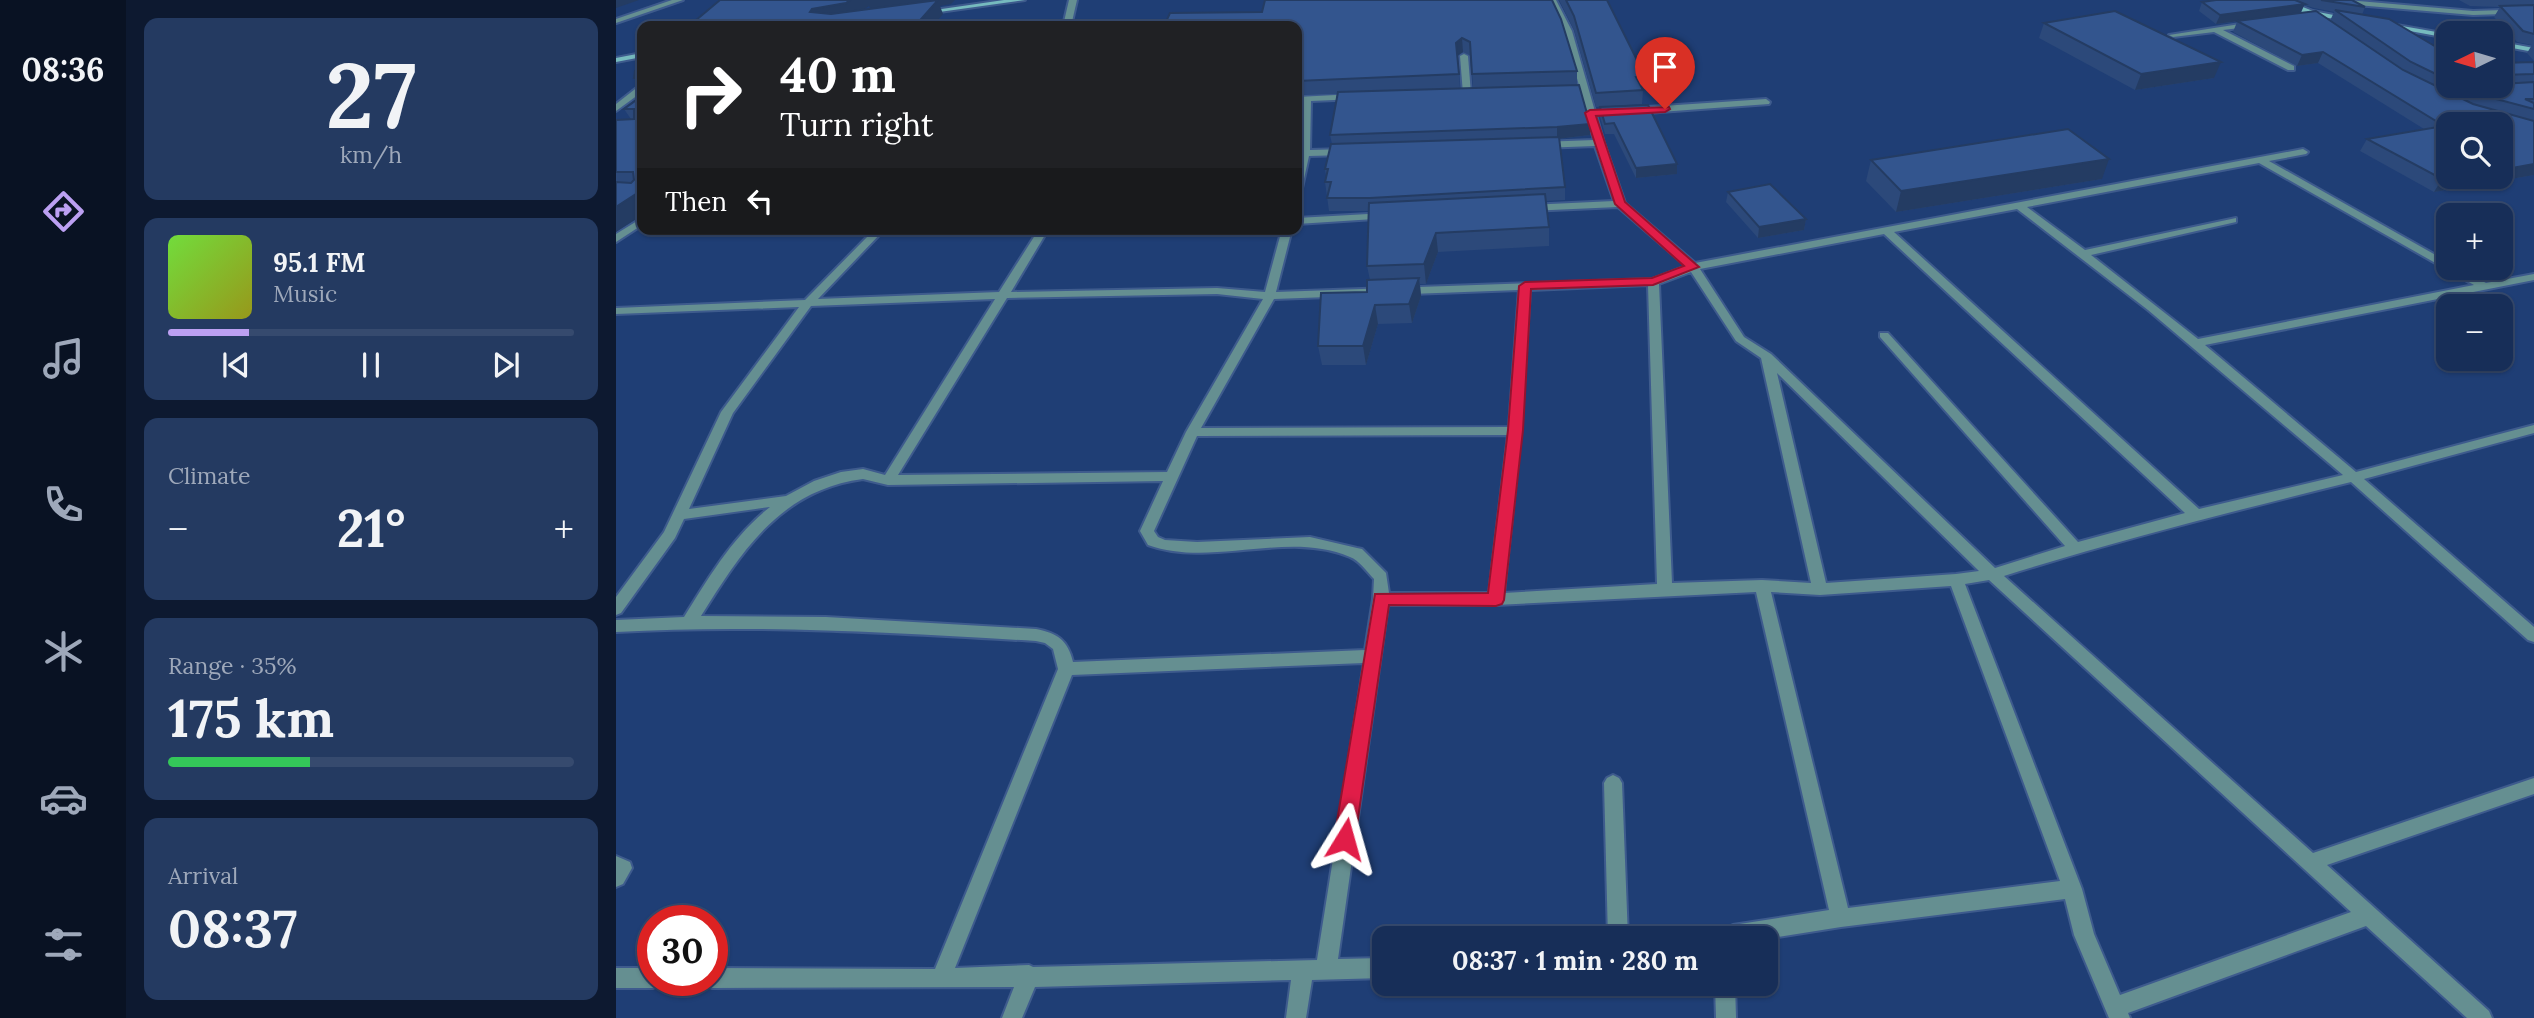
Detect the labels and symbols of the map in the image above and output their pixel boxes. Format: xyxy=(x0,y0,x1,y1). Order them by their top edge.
north arrow xyxy=(2436,21,2513,98)
pin xyxy=(1635,37,1695,109)
position arrow xyxy=(1308,802,1382,876)
speed limit sign: 30 xyxy=(637,905,728,996)

